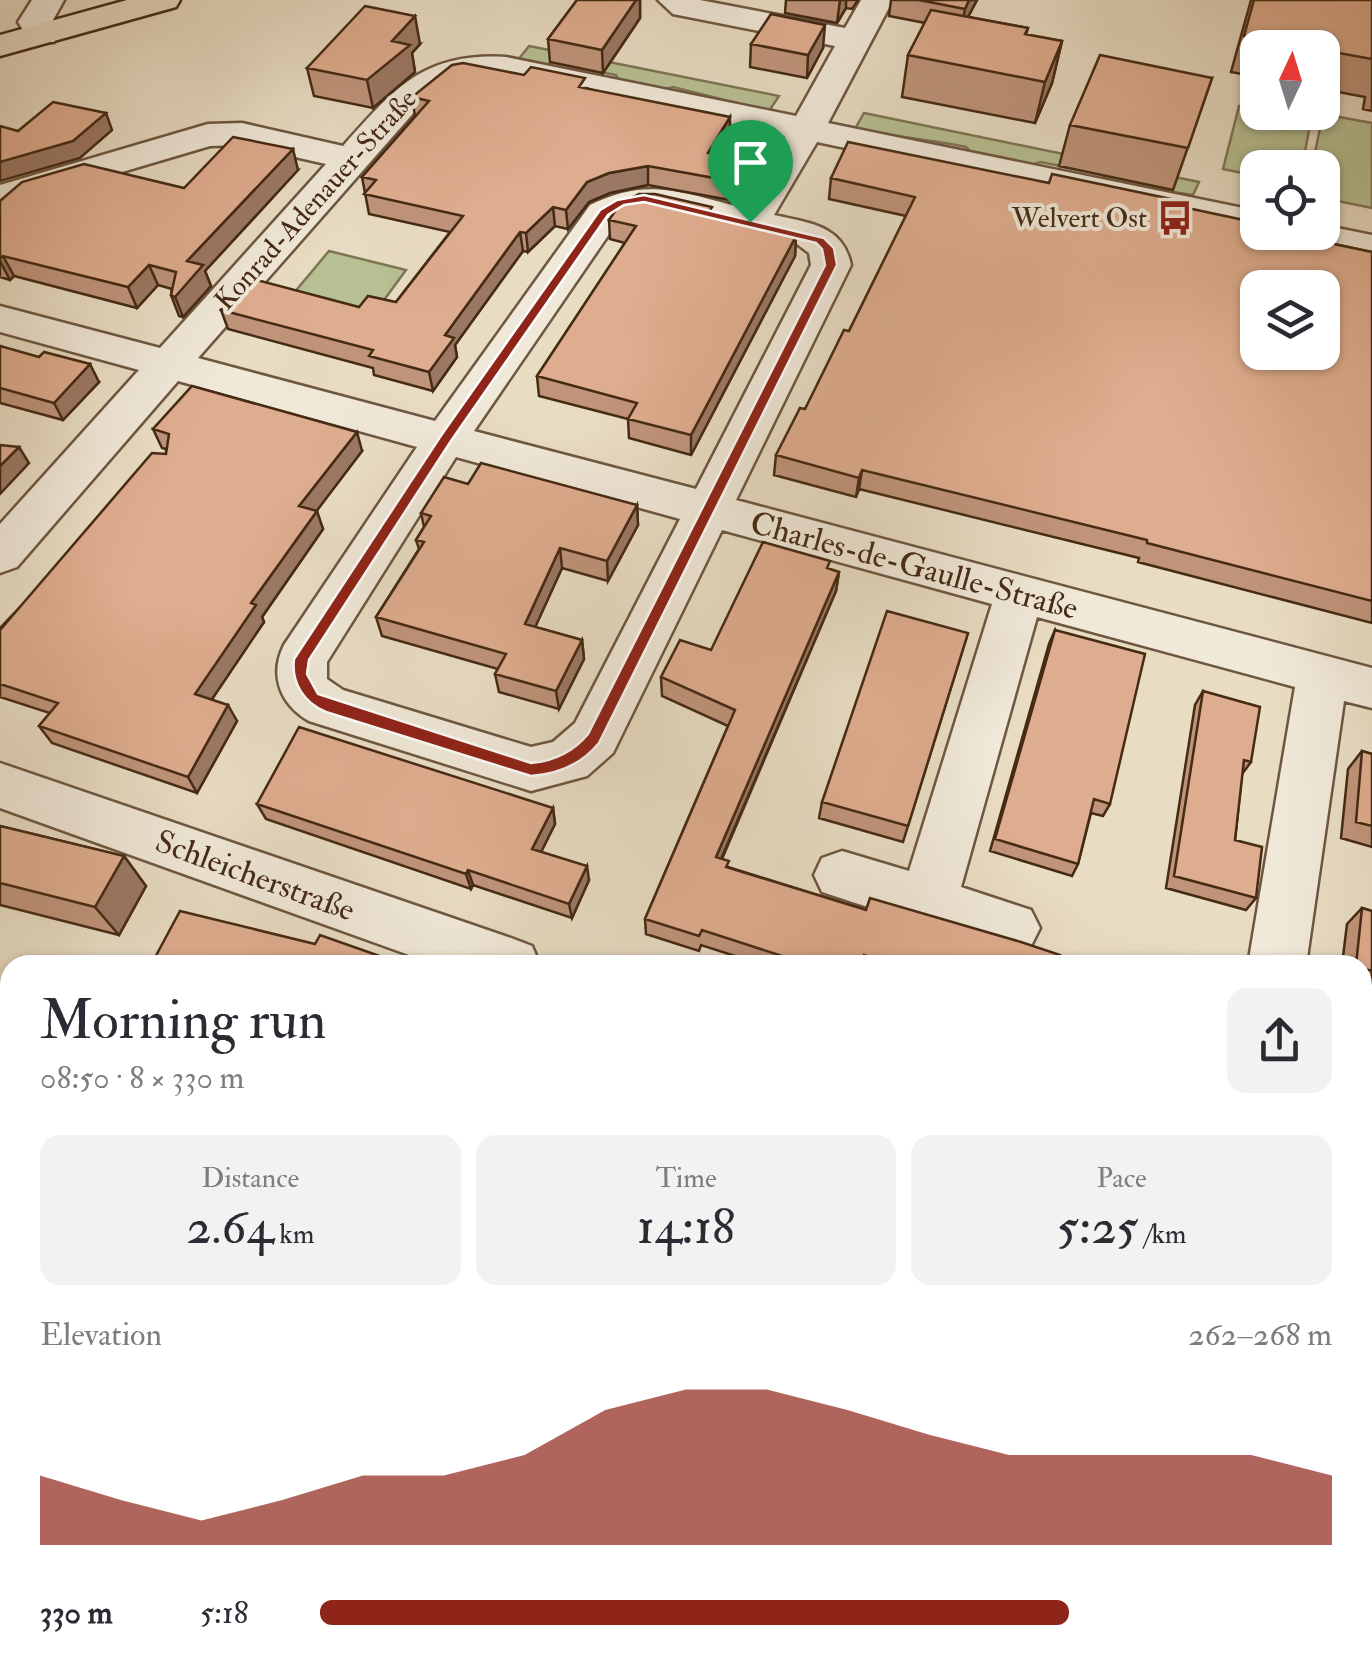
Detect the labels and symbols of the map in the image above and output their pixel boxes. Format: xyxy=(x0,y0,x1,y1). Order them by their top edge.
north arrow xyxy=(1240,30,1340,130)
street label: Konrad-Adenauer-Straße xyxy=(207,82,425,318)
pin xyxy=(708,120,793,223)
bus stop icon: Welvert Ost xyxy=(1156,199,1194,237)
place label: Welvert Ost xyxy=(1011,201,1147,236)
street label: Charles-de-Gaulle-Straße xyxy=(746,503,1082,629)
street label: Schleicherstraße xyxy=(150,821,360,931)

